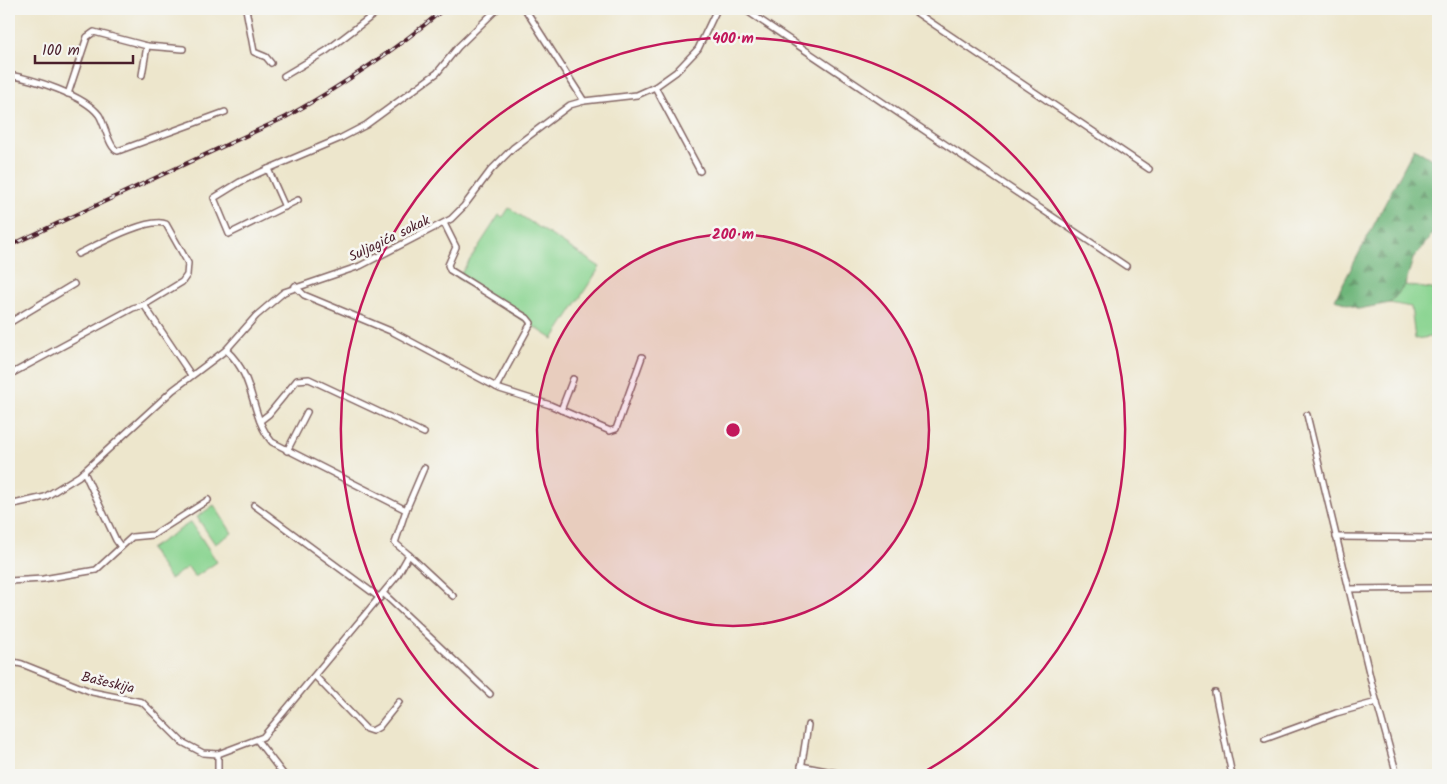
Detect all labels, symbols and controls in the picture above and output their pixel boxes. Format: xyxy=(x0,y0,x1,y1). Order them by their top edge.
text: 400 m xyxy=(712,27,754,51)
scale bar xyxy=(35,32,132,64)
text: 100 m xyxy=(42,39,80,63)
street label: Suljagića sokak xyxy=(345,210,434,268)
text: 200 m xyxy=(712,223,754,247)
centre of rings xyxy=(724,421,742,439)
street label: Bašeskija xyxy=(79,666,136,700)

